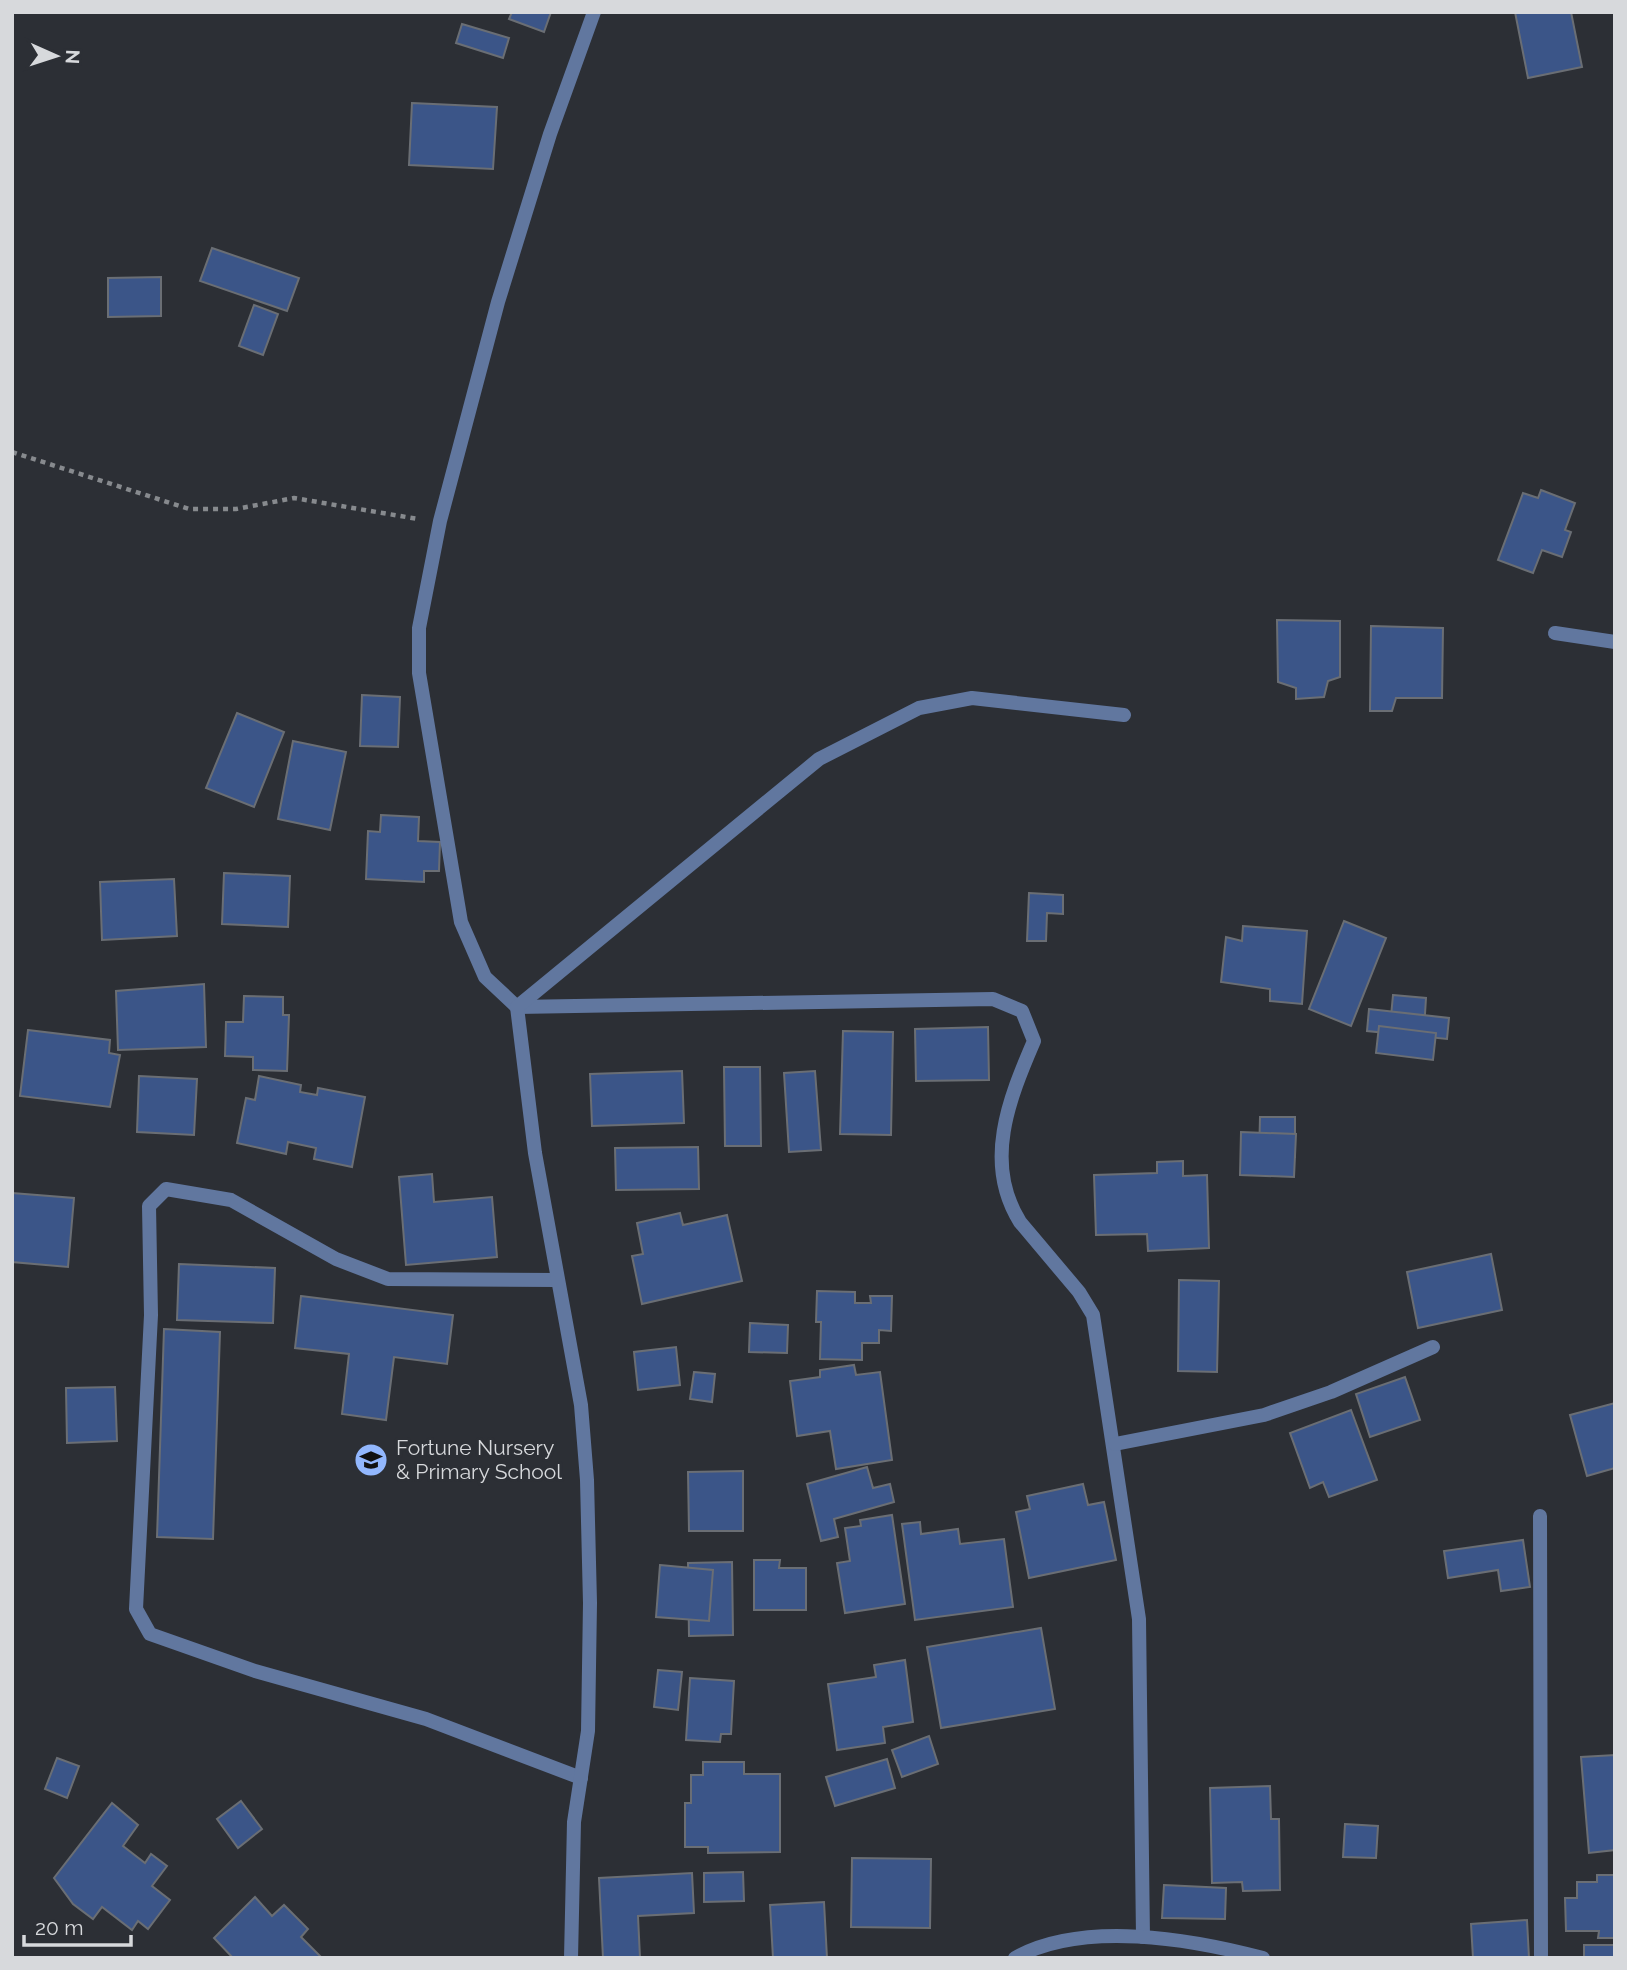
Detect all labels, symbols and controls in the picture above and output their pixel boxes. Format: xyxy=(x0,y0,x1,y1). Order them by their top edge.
north arrow xyxy=(21,21,91,91)
text: N xyxy=(62,49,84,65)
place label: Fortune Nursery & Primary School xyxy=(396,1435,562,1484)
school or university icon: Fortune Nursery & Primary School xyxy=(352,1441,390,1479)
scale bar xyxy=(24,1904,131,1948)
text: 20 m xyxy=(35,1915,83,1940)

